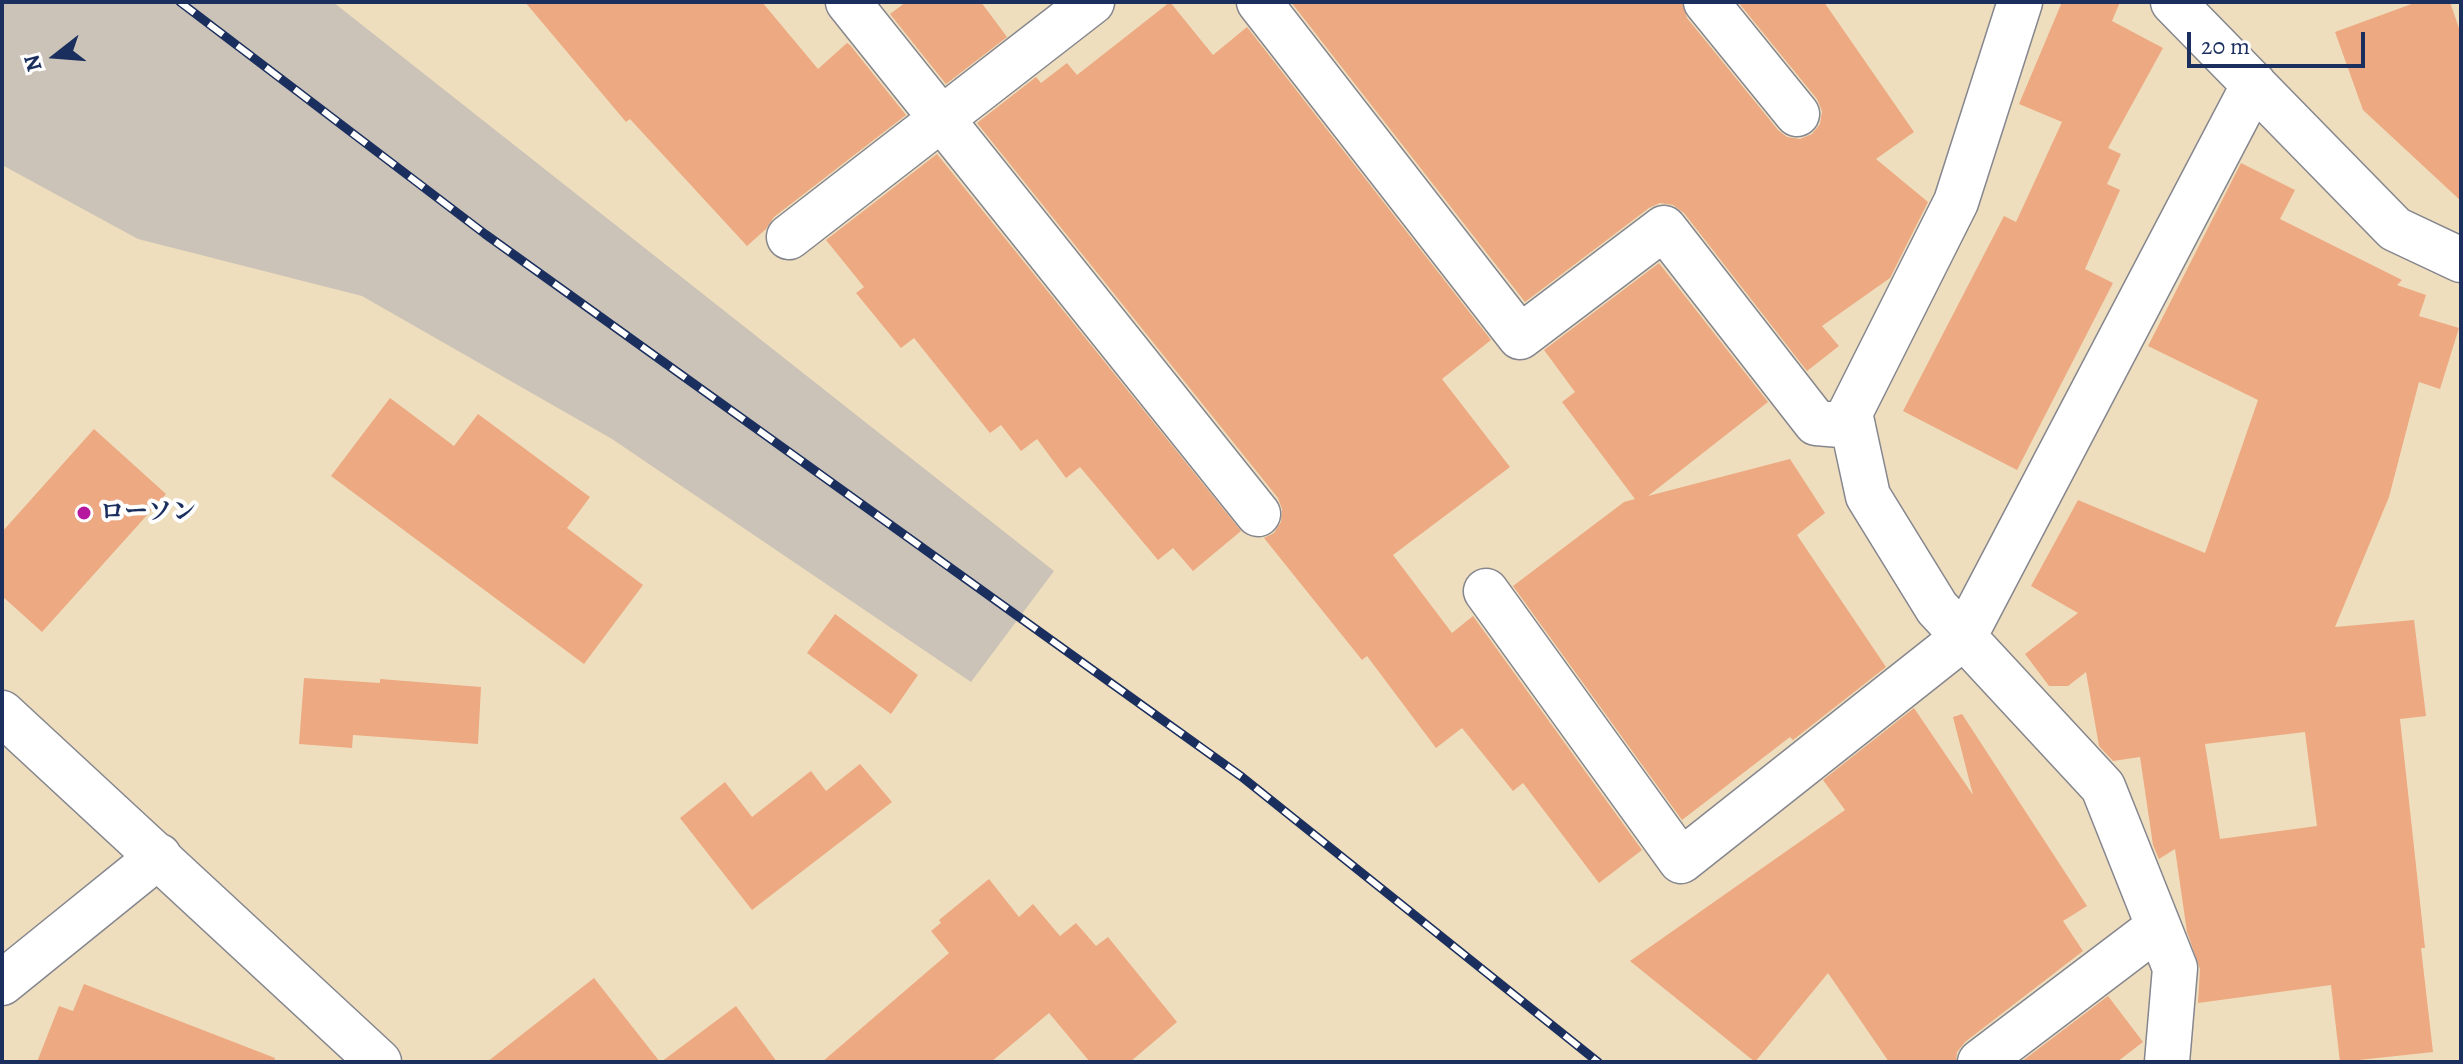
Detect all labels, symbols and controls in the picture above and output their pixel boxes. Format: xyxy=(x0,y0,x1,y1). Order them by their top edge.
north arrow xyxy=(16,16,96,96)
scale bar xyxy=(2191,16,2369,66)
text: 20 m xyxy=(2201,30,2250,62)
text: N xyxy=(16,51,50,75)
place label: ローソン xyxy=(100,499,196,527)
marker: ローソン xyxy=(75,504,93,522)

